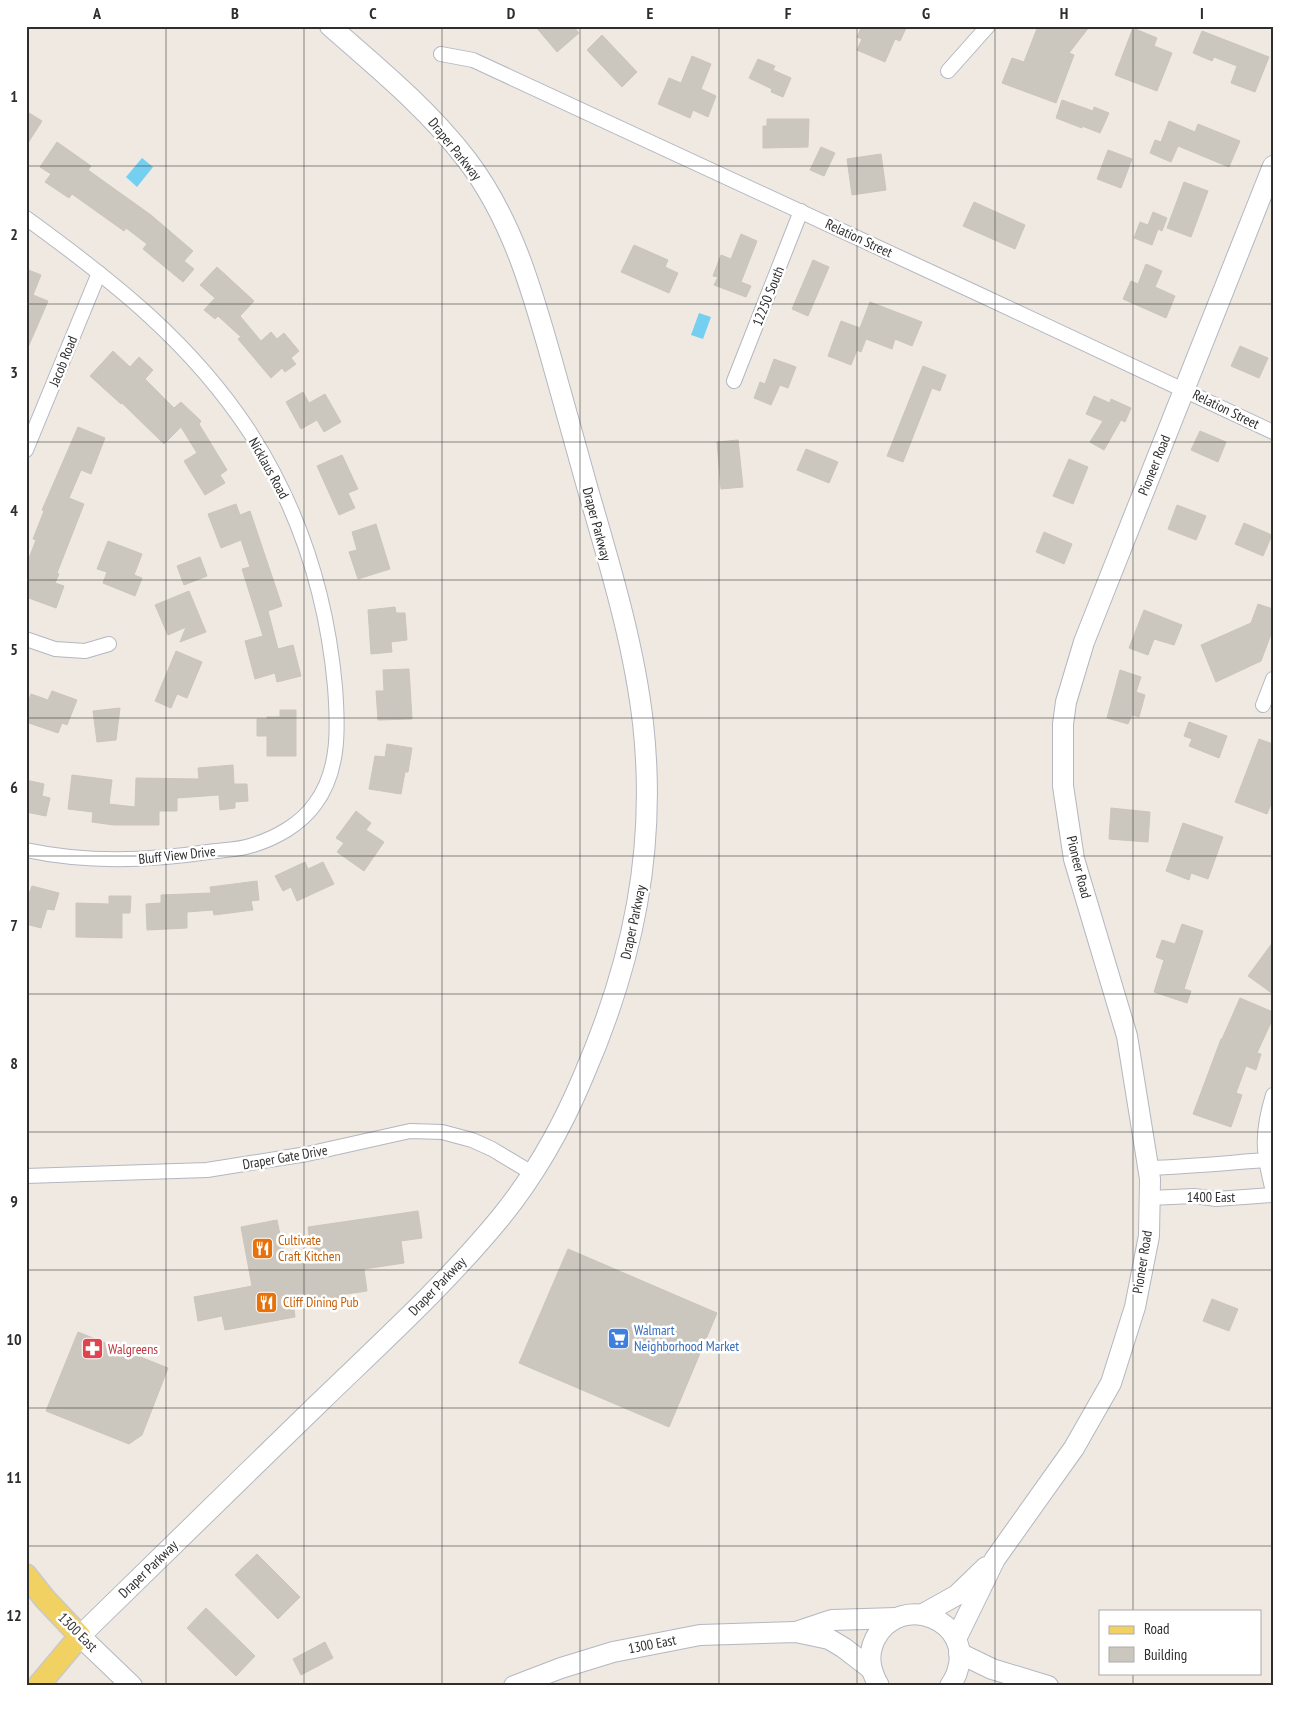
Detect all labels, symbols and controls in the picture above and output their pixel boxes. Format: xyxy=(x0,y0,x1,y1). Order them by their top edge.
text: A xyxy=(92,3,102,23)
text: B xyxy=(231,3,239,23)
text: C xyxy=(369,3,377,23)
text: D xyxy=(507,3,516,23)
text: E xyxy=(647,3,654,23)
text: F xyxy=(785,3,792,23)
text: G xyxy=(922,3,930,23)
text: H xyxy=(1060,3,1068,23)
text: I xyxy=(1200,3,1204,23)
text: 1 xyxy=(10,86,18,106)
street label: Draper Parkway xyxy=(424,114,486,185)
street label: Relation Street xyxy=(823,215,895,261)
text: 2 xyxy=(10,224,18,244)
street label: 12250 South xyxy=(748,264,788,328)
street label: Jacob Road xyxy=(44,333,81,390)
text: 3 xyxy=(10,362,18,382)
street label: Relation Street xyxy=(1190,385,1262,433)
street label: Pioneer Road xyxy=(1134,432,1174,498)
street label: Nicklaus Road xyxy=(245,434,293,502)
street label: Draper Parkway xyxy=(579,485,616,563)
text: 4 xyxy=(10,500,18,520)
text: 5 xyxy=(10,639,18,659)
text: 6 xyxy=(10,777,18,797)
street label: Pioneer Road xyxy=(1063,834,1095,900)
street label: Bluff View Drive xyxy=(138,842,217,868)
street label: Draper Parkway xyxy=(616,883,650,961)
text: 7 xyxy=(10,915,18,935)
text: 8 xyxy=(10,1053,18,1073)
street label: Draper Gate Drive xyxy=(241,1141,329,1173)
street label: 1400 East xyxy=(1187,1188,1235,1206)
text: 9 xyxy=(10,1191,18,1211)
street label: Pioneer Road xyxy=(1128,1229,1156,1295)
place label: Cultivate Craft Kitchen xyxy=(278,1231,341,1265)
restaurant icon: Cultivate Craft Kitchen xyxy=(250,1236,274,1260)
street label: Draper Parkway xyxy=(404,1252,470,1319)
restaurant icon: Cliff Dining Pub xyxy=(255,1290,279,1314)
place label: Cliff Dining Pub xyxy=(283,1293,359,1311)
place label: Walmart Neighborhood Market xyxy=(634,1321,739,1355)
supermarket icon: Walmart Neighborhood Market xyxy=(606,1326,630,1350)
text: 10 xyxy=(6,1329,22,1349)
pharmacy icon: Walgreens xyxy=(80,1337,104,1361)
place label: Walgreens xyxy=(108,1340,158,1358)
text: 11 xyxy=(6,1467,22,1487)
street label: Draper Parkway xyxy=(115,1536,182,1602)
text: 12 xyxy=(6,1605,22,1625)
street label: 1300 East xyxy=(55,1609,102,1656)
legend xyxy=(1099,1610,1262,1674)
text: Road xyxy=(1144,1619,1170,1638)
street label: 1300 East xyxy=(627,1631,678,1657)
text: Building xyxy=(1144,1645,1187,1664)

